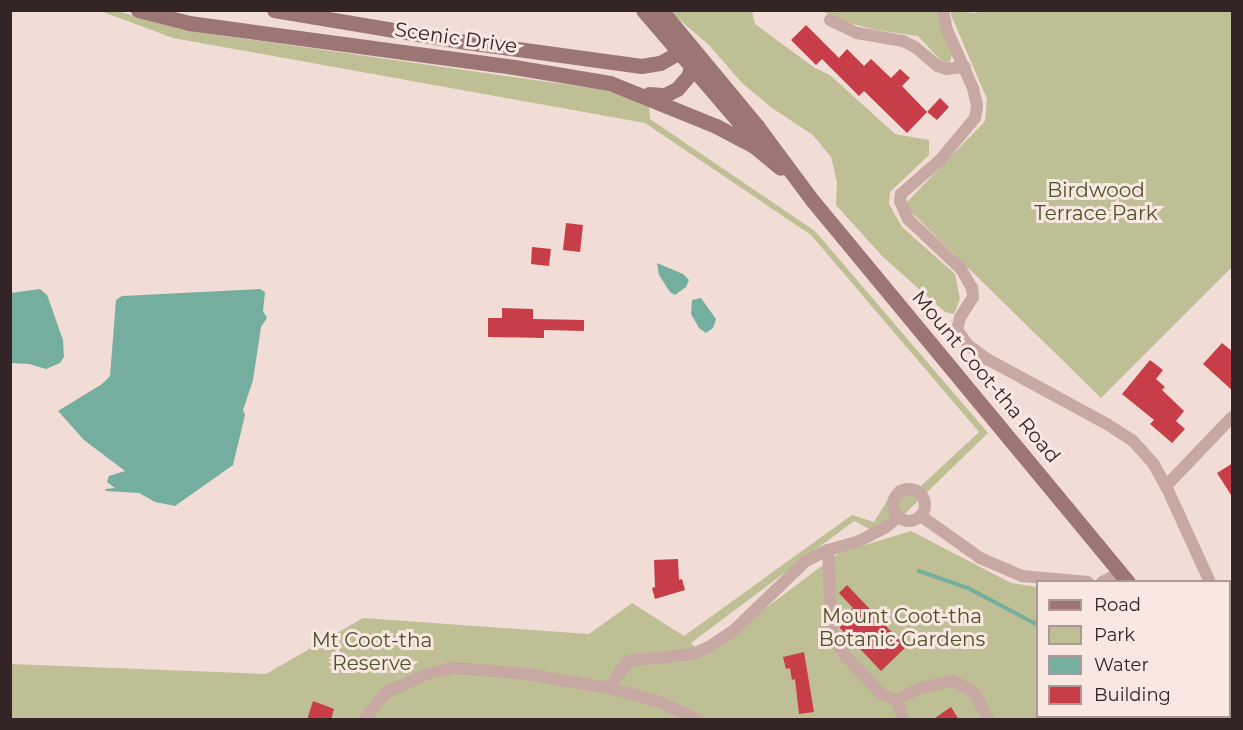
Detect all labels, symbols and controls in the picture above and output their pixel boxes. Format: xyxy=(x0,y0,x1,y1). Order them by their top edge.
street label: Scenic Drive xyxy=(393,18,519,58)
park label: Birdwood Terrace Park xyxy=(1034,179,1158,226)
street label: Mount Coot-tha Road xyxy=(907,286,1065,468)
legend xyxy=(1036,580,1231,718)
text: Road xyxy=(1094,594,1141,616)
park label: Mount Coot-tha Botanic Gardens xyxy=(819,605,985,652)
text: Park xyxy=(1094,624,1135,646)
park label: Mt Coot-tha Reserve xyxy=(312,629,432,676)
text: Water xyxy=(1094,654,1149,676)
text: Building xyxy=(1094,684,1171,706)

